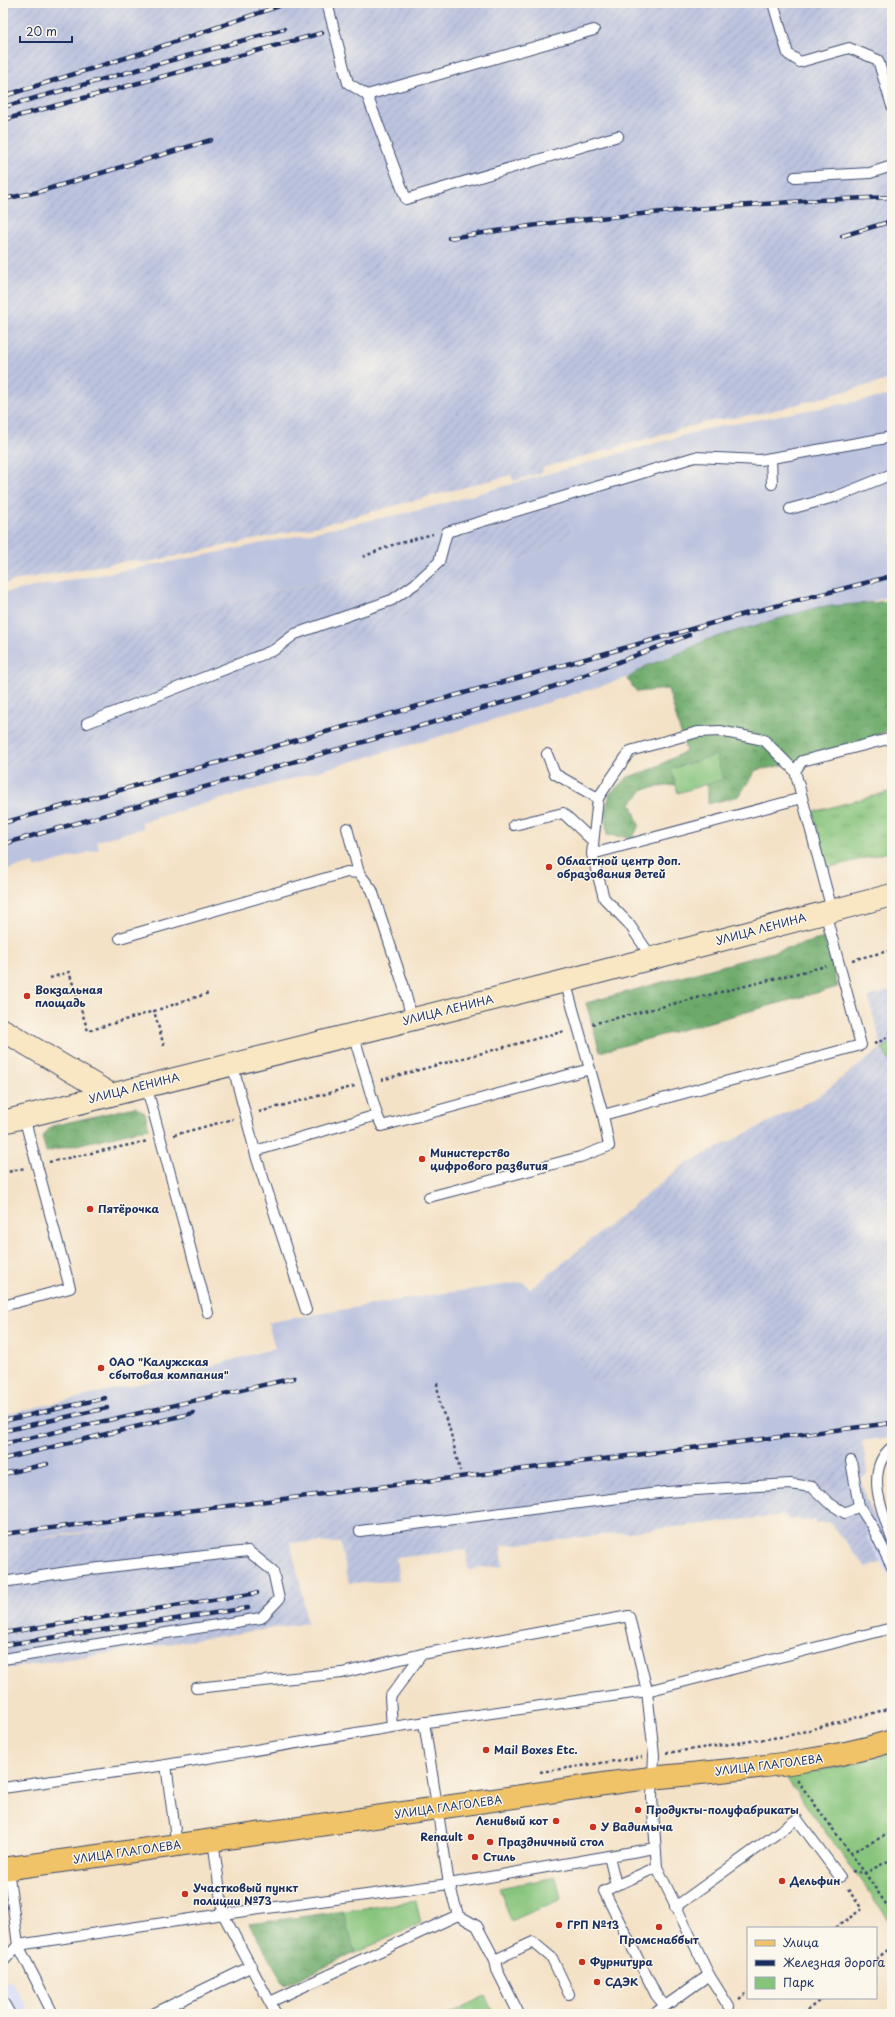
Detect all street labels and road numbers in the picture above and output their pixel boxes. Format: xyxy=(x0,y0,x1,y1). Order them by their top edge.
street label: УЛИЦА ЛЕНИНА xyxy=(714,908,809,949)
street label: УЛИЦА ЛЕНИНА xyxy=(401,990,496,1029)
street label: УЛИЦА ЛЕНИНА xyxy=(87,1068,182,1107)
street label: УЛИЦА ГЛАГОЛЕВА xyxy=(714,1749,824,1780)
street label: УЛИЦА ГЛАГОЛЕВА xyxy=(393,1791,503,1822)
street label: УЛИЦА ГЛАГОЛЕВА xyxy=(72,1836,182,1867)

